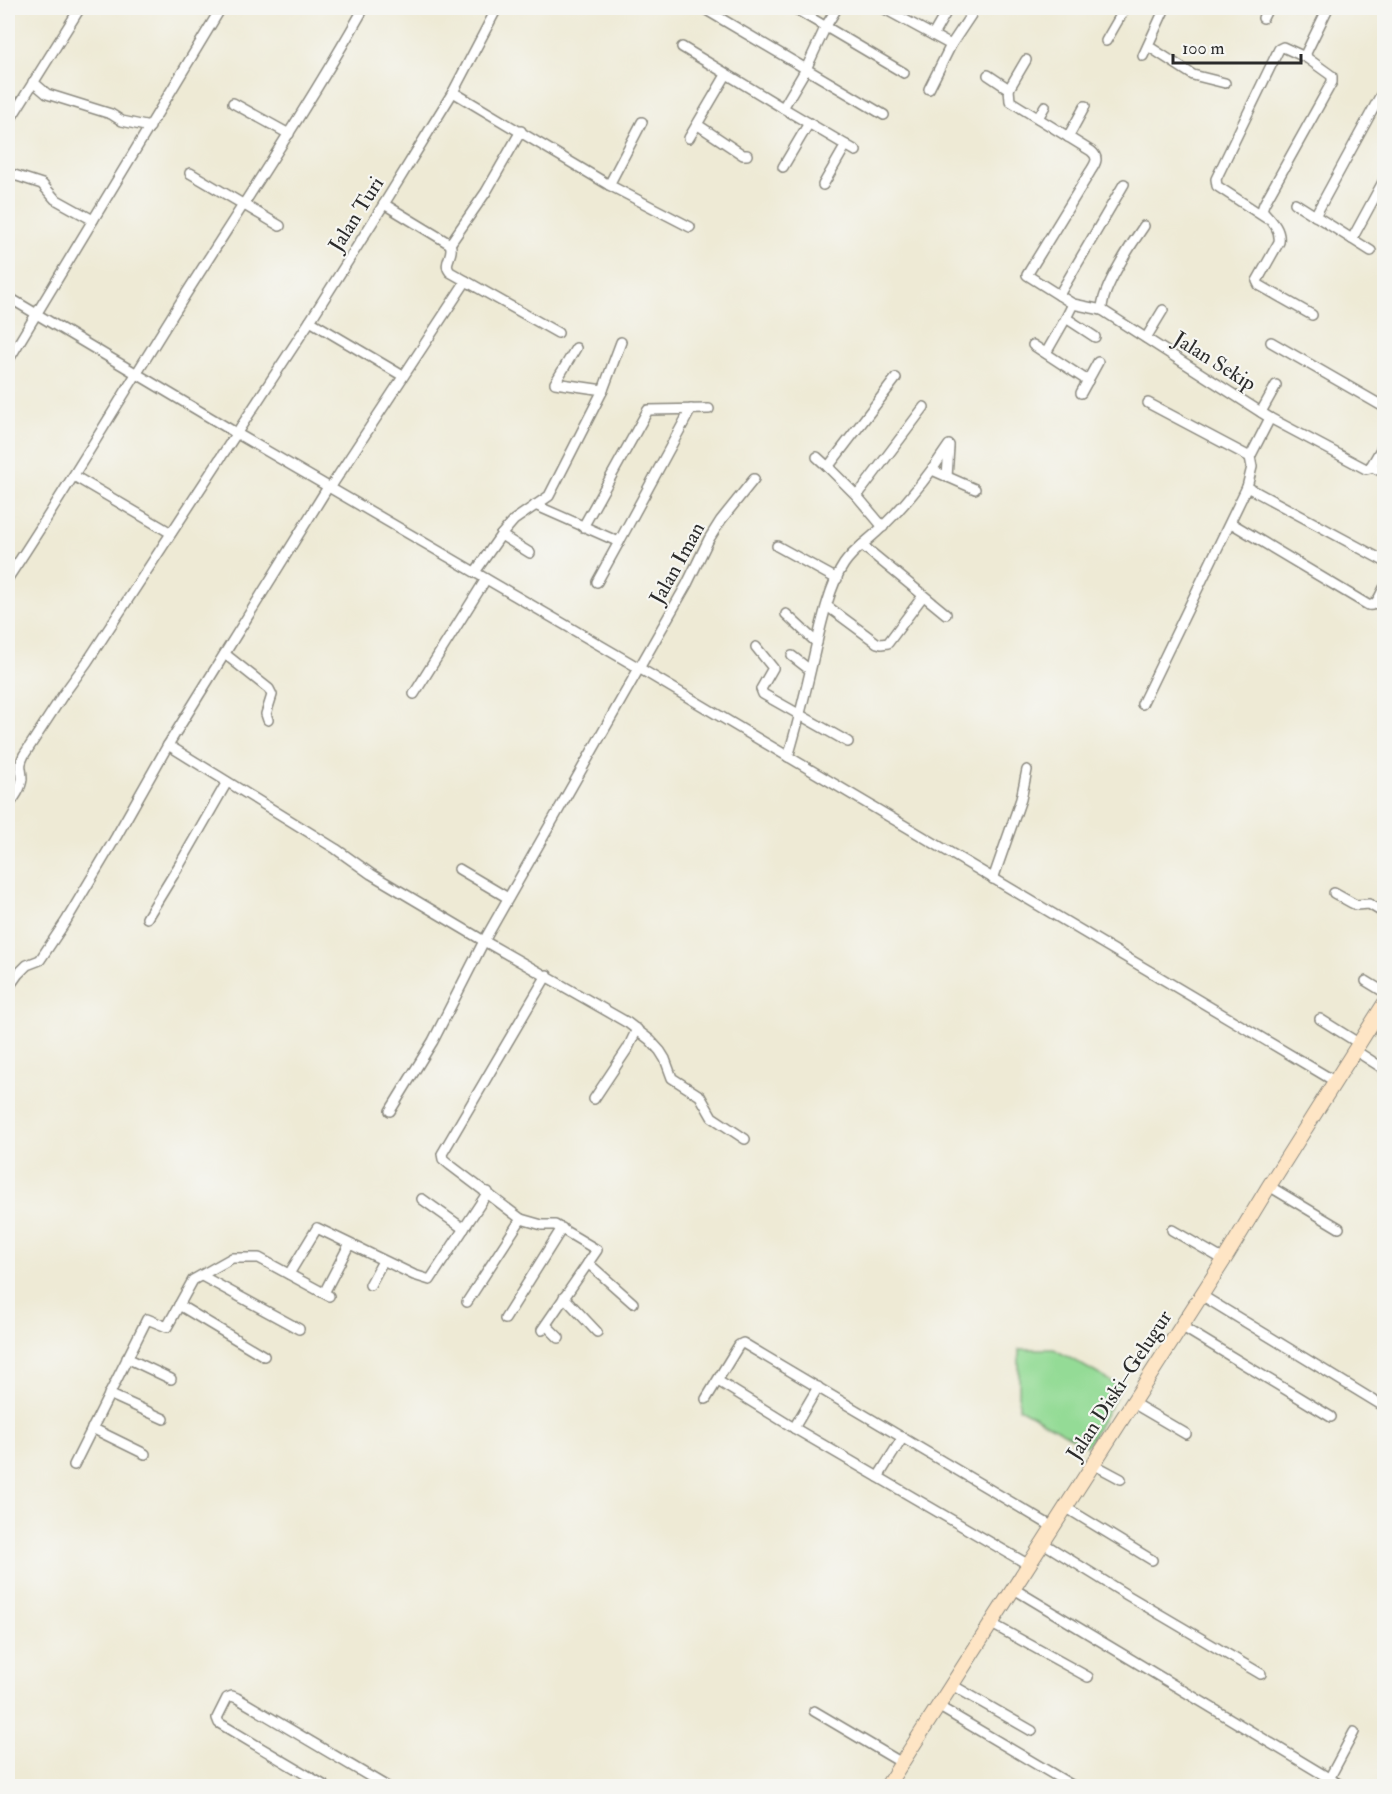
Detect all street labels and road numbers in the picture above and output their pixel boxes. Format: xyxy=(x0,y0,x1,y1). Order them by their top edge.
street label: Jalan Turi xyxy=(322,171,390,258)
street label: Jalan Sekip xyxy=(1167,325,1261,397)
street label: Jalan Iman xyxy=(643,517,711,610)
street label: Jalan Diski–Gelugur xyxy=(1060,1305,1178,1466)

